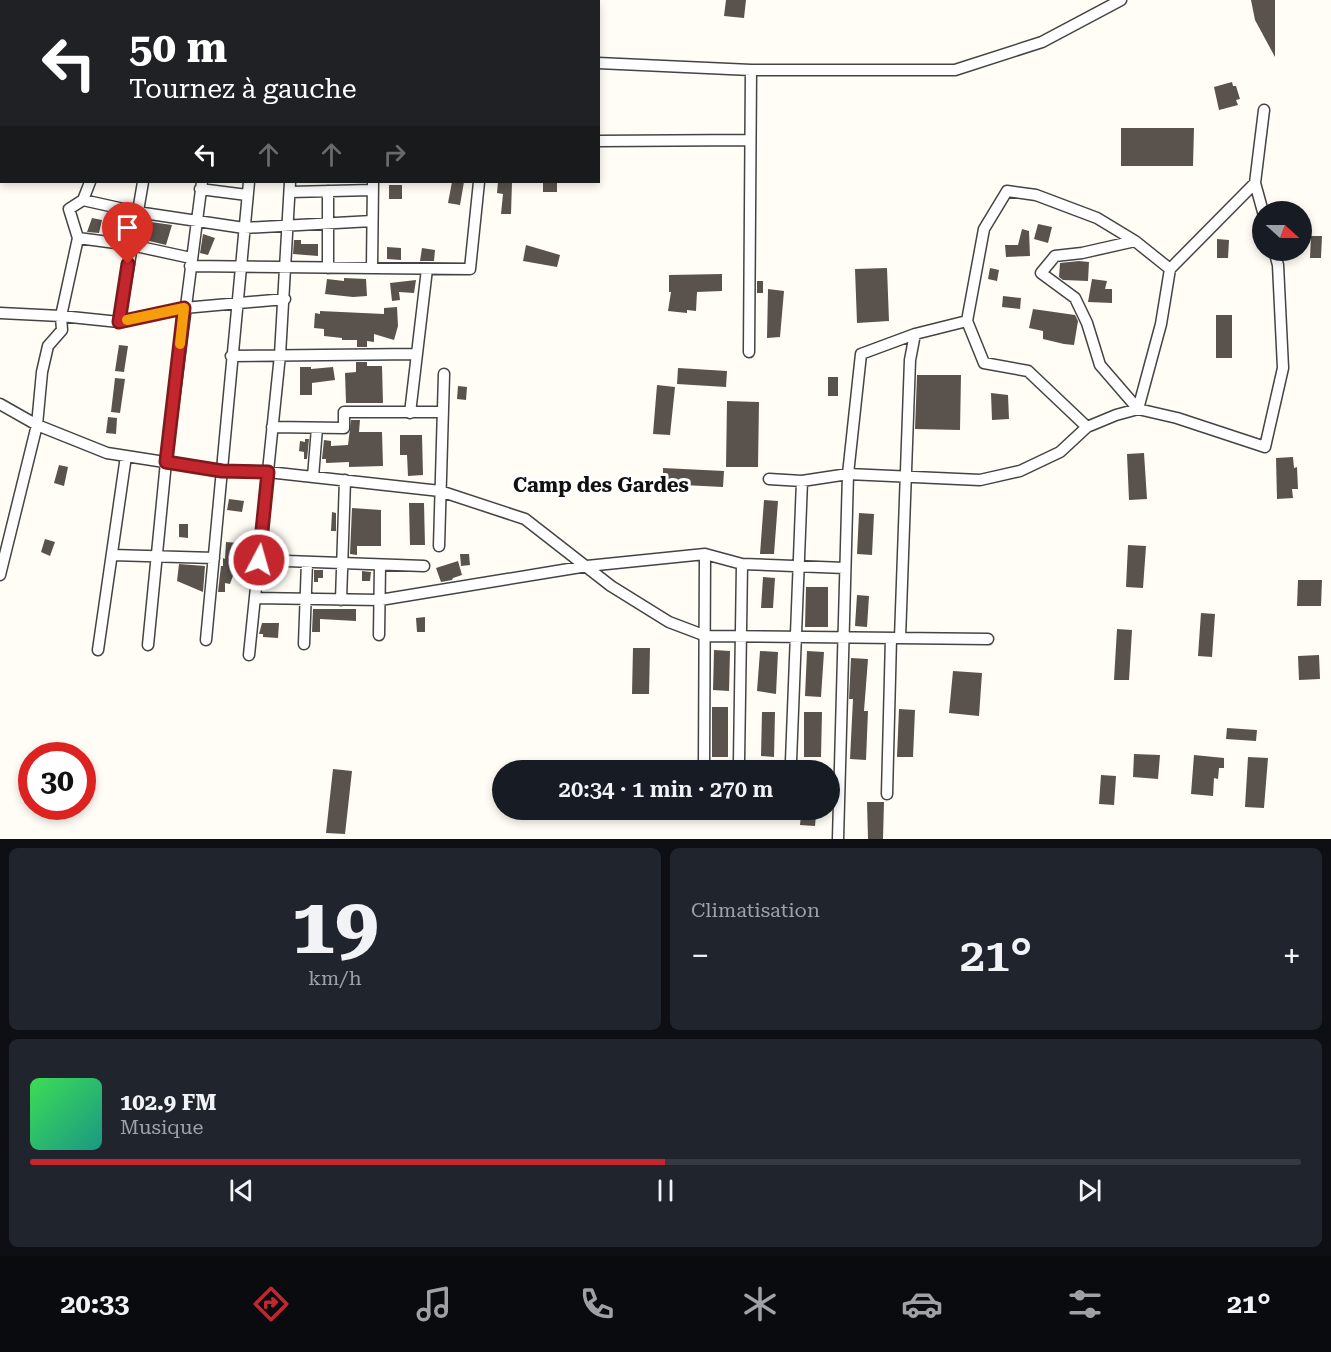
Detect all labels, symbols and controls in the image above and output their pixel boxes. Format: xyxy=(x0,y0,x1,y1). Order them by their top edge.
text: 50 m xyxy=(129,23,227,72)
icon: left xyxy=(30,24,108,102)
text: Tournez à gauche xyxy=(129,73,357,105)
icon: left xyxy=(189,138,222,171)
icon: ahead xyxy=(252,138,285,171)
icon: ahead xyxy=(315,138,348,171)
icon: right xyxy=(378,138,411,171)
north arrow xyxy=(1252,201,1312,261)
map controls xyxy=(1252,201,1312,261)
pin xyxy=(102,202,153,264)
icon: arrive xyxy=(111,211,144,244)
district label: Camp des Gardes xyxy=(513,473,689,497)
position arrow xyxy=(227,528,291,592)
speed limit sign: 30 xyxy=(18,742,96,820)
text: 20:34 · 1 min · 270 m xyxy=(559,777,773,802)
text: 19 xyxy=(291,881,379,972)
text: Climatisation xyxy=(691,898,820,922)
text: 21° xyxy=(960,929,1032,982)
text: − xyxy=(691,936,709,975)
text: + xyxy=(1283,936,1301,975)
text: km/h xyxy=(308,966,362,990)
text: 102.9 FM xyxy=(120,1090,217,1115)
text: Musique xyxy=(120,1115,204,1139)
icon: previous xyxy=(225,1174,258,1207)
icon: pause xyxy=(649,1174,682,1207)
icon: next xyxy=(1073,1174,1106,1207)
icon: directions xyxy=(250,1283,292,1325)
icon: music xyxy=(413,1283,455,1325)
icon: phone xyxy=(576,1283,618,1325)
icon: climate xyxy=(739,1283,781,1325)
icon: car xyxy=(901,1283,943,1325)
icon: filters xyxy=(1064,1283,1106,1325)
text: 20:33 xyxy=(60,1288,129,1320)
text: 21° xyxy=(1227,1288,1271,1320)

